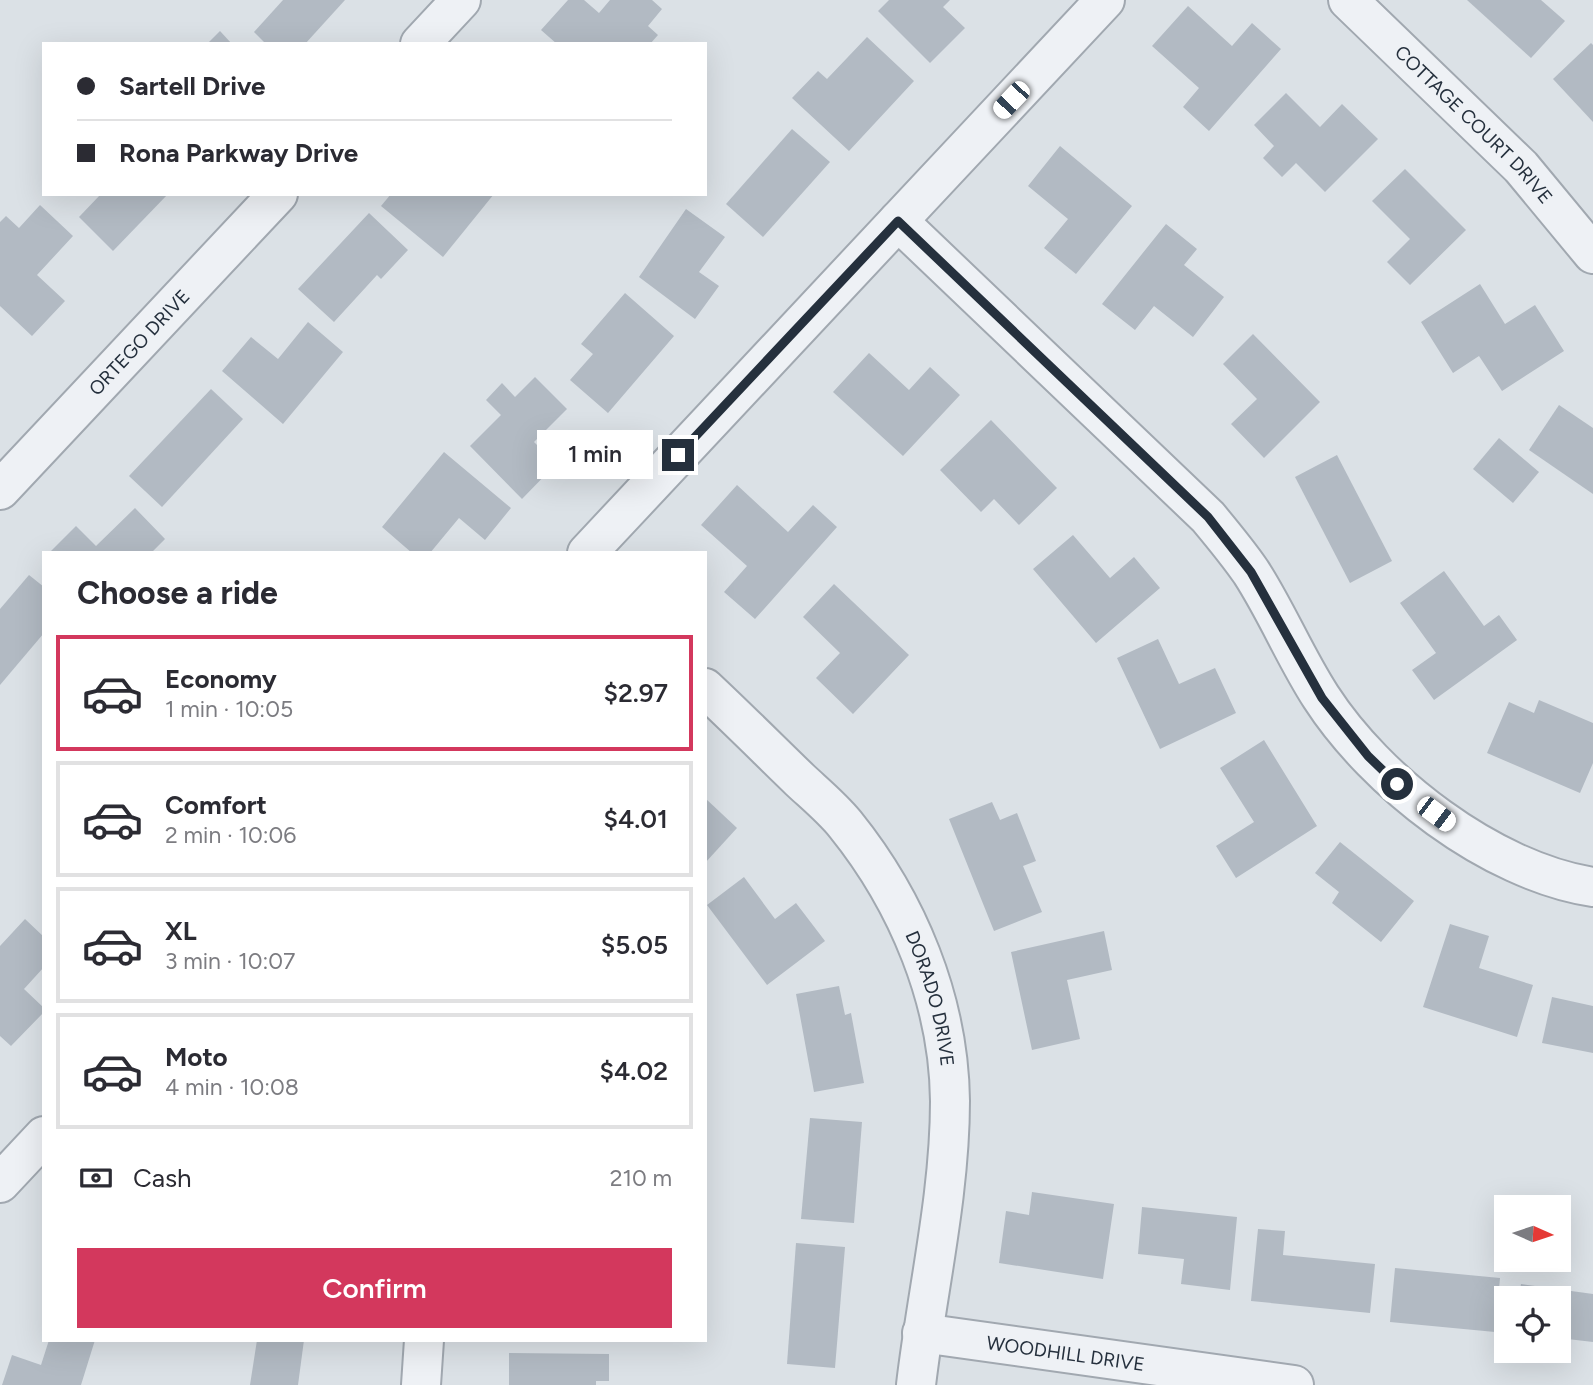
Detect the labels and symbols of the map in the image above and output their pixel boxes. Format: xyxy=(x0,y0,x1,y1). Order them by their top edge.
street label: COTTAGE COURT DRIVE xyxy=(1390,41,1557,208)
car xyxy=(989,77,1034,123)
street label: ORTEGO DRIVE xyxy=(84,285,195,400)
callout: 1 min xyxy=(538,430,654,480)
route end xyxy=(662,439,694,471)
route start xyxy=(1381,768,1413,800)
car xyxy=(1413,793,1460,835)
street label: DORADO DRIVE xyxy=(900,927,959,1067)
north arrow xyxy=(1494,1195,1572,1272)
street label: WOODHILL DRIVE xyxy=(985,1331,1146,1376)

